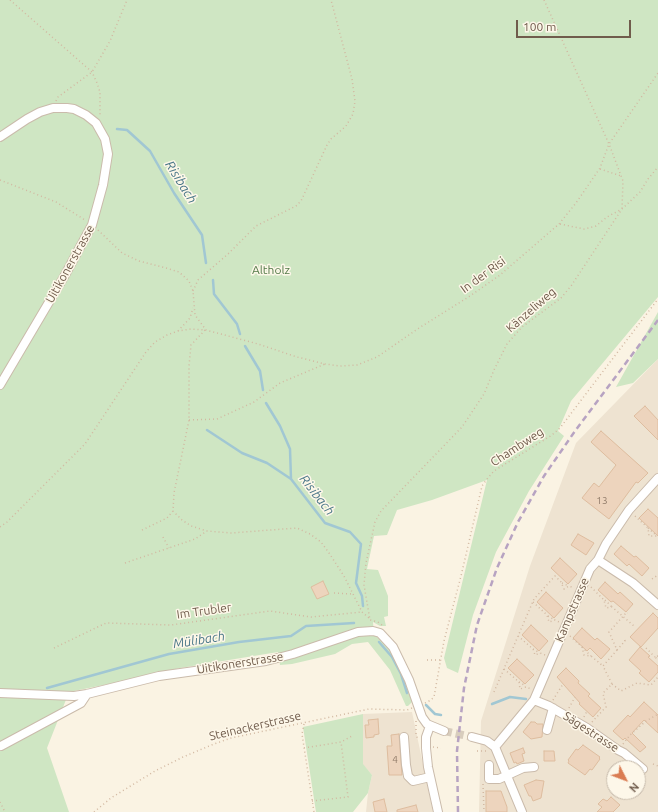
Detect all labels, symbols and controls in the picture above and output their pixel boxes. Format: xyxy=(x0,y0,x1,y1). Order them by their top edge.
scale bar xyxy=(518,12,633,38)
text: 100 m xyxy=(523,20,556,33)
water label: Risibach xyxy=(162,158,200,206)
street label: Uitikonerstrasse xyxy=(43,222,97,306)
street label: In der Risi xyxy=(458,254,508,296)
park label: Altholz xyxy=(252,263,290,277)
street label: Känzeliweg xyxy=(503,284,559,336)
street label: Chambweg xyxy=(488,424,546,470)
water label: Risibach xyxy=(296,472,338,518)
house number: 13 xyxy=(596,495,608,507)
street label: Kampstrasse xyxy=(552,576,592,644)
street label: Im Trubler xyxy=(176,600,232,622)
water label: Mülibach xyxy=(172,628,226,652)
street label: Uitikonerstrasse xyxy=(196,649,284,677)
street label: Steinackerstrasse xyxy=(208,708,302,744)
street label: Sägestrasse xyxy=(560,709,622,755)
house number: 4 xyxy=(392,754,398,766)
north arrow xyxy=(606,760,646,800)
text: N xyxy=(627,780,641,794)

